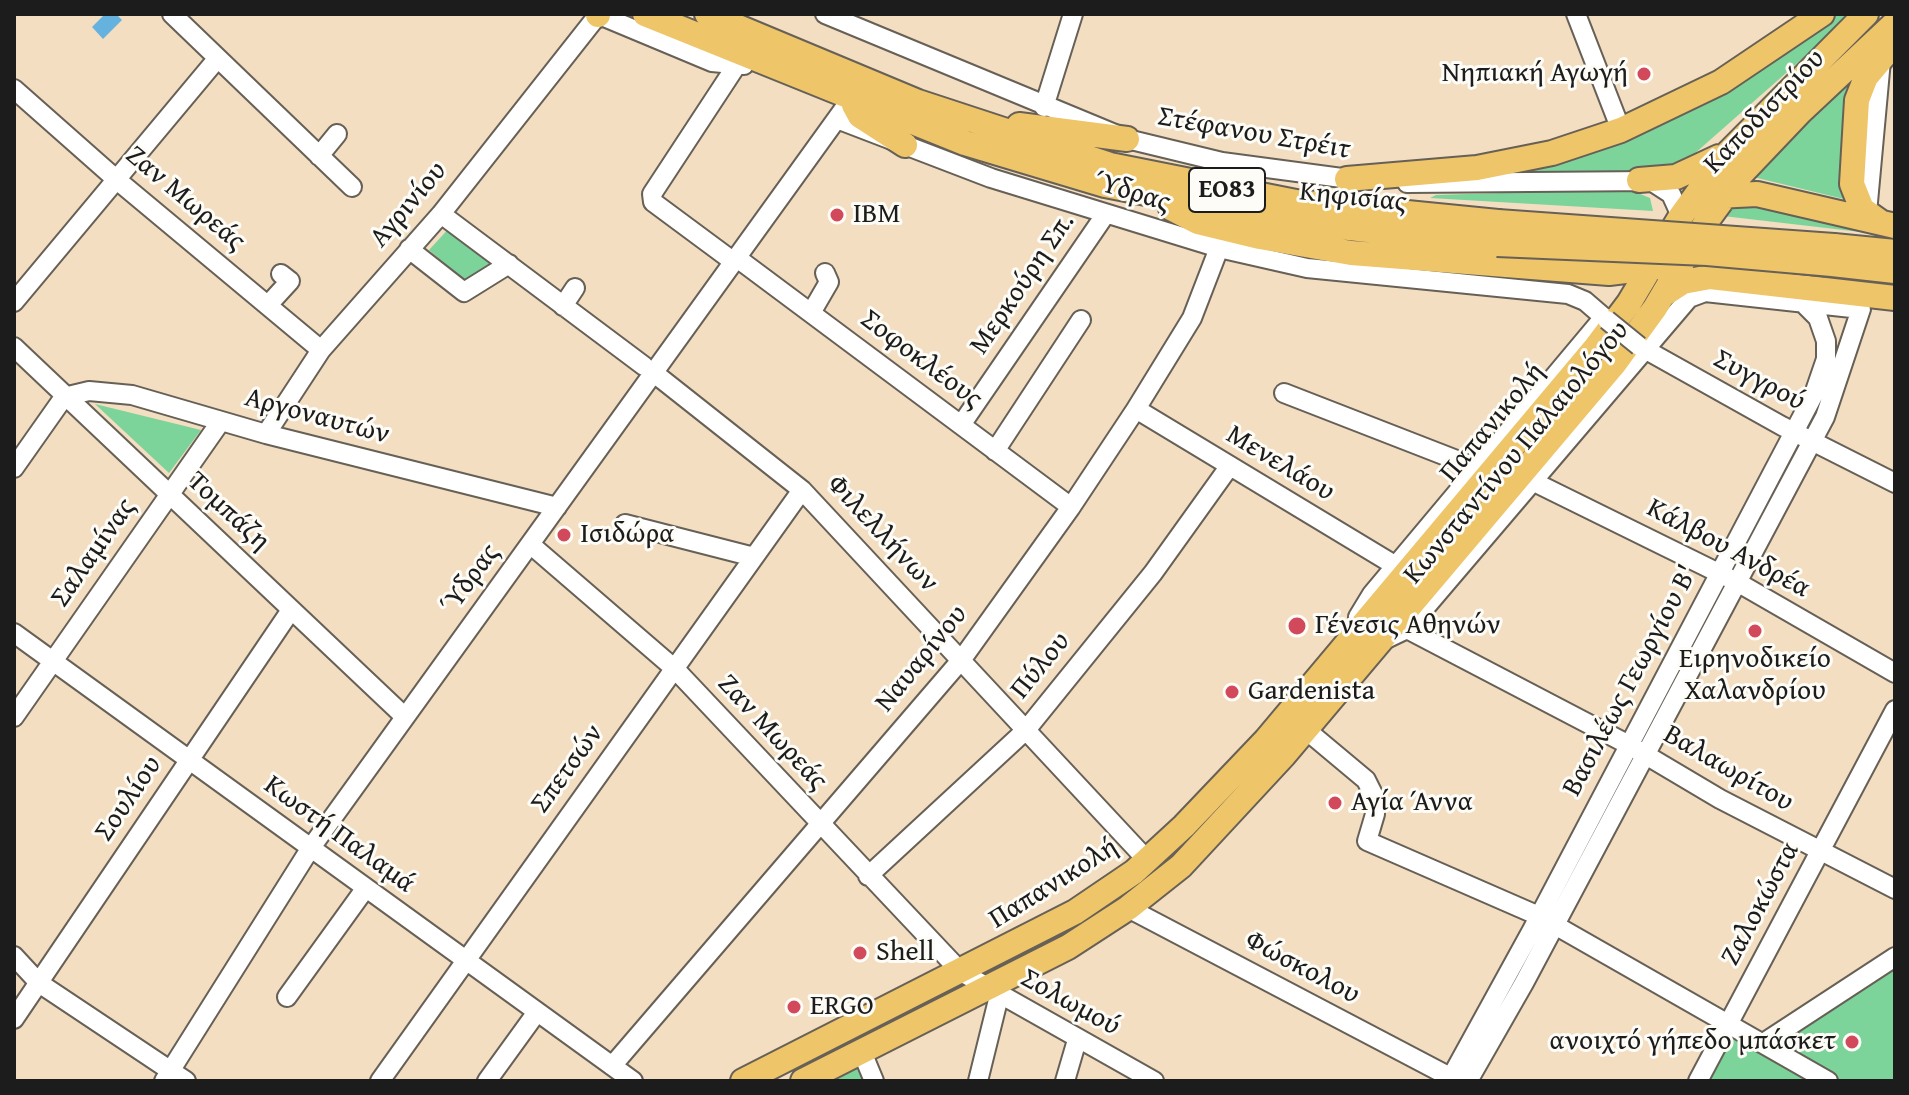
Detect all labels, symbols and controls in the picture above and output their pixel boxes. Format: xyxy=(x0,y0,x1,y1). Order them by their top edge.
street label: Καποδιστρίου xyxy=(1697,43,1833,181)
place label: Νηπιακή Αγωγή xyxy=(1442,57,1628,91)
marker: Νηπιακή Αγωγή xyxy=(1635,65,1653,83)
street label: Στέφανου Στρέιτ xyxy=(1155,101,1353,167)
street label: Ζαν Μωρεάς xyxy=(118,139,252,259)
street label: Αγρινίου xyxy=(363,155,455,255)
street label: Ύδρας xyxy=(1090,166,1174,220)
road number: ΕΟ83 xyxy=(1189,168,1265,212)
street label: Κηφισίας xyxy=(1298,176,1408,220)
place label: IBM xyxy=(853,198,900,232)
marker: IBM xyxy=(828,206,846,224)
street label: Μερκούρη Σπ. xyxy=(963,207,1083,361)
street label: Σοφοκλέους xyxy=(853,303,989,417)
street label: Κωνσταντίνου Παλαιολόγου xyxy=(1397,315,1637,591)
street label: Συγγρού xyxy=(1707,343,1811,419)
street label: Παπανικολή xyxy=(1433,356,1553,490)
street label: Αργοναυτών xyxy=(241,382,393,452)
street label: Μενελάου xyxy=(1220,419,1340,509)
street label: Τομπάζη xyxy=(180,465,276,559)
street label: Φιλελλήνων xyxy=(819,468,945,600)
street label: Σαλαμίνας xyxy=(44,492,144,614)
street label: Κάλβου Ανδρέα xyxy=(1641,492,1815,606)
place label: Ισιδώρα xyxy=(580,518,674,552)
marker: Ισιδώρα xyxy=(555,526,573,544)
street label: Ύδρας xyxy=(434,538,508,620)
street label: Βασιλέως Γεωργίου Β' xyxy=(1556,560,1706,802)
street label: Ναυαρίνου xyxy=(869,599,975,719)
place label: Γένεσις Αθηνών xyxy=(1315,609,1501,643)
marker: Γένεσις Αθηνών xyxy=(1286,615,1308,637)
marker: Ειρηνοδικείο Χαλανδρίου xyxy=(1746,622,1764,640)
street label: Πύλου xyxy=(1004,626,1078,706)
place label: Ειρηνοδικείο Χαλανδρίου xyxy=(1679,643,1831,709)
street label: Ζαν Μωρεάς xyxy=(710,668,834,798)
place label: Gardenista xyxy=(1248,675,1375,709)
marker: Gardenista xyxy=(1223,683,1241,701)
street label: Σπετσών xyxy=(524,718,612,820)
street label: Βαλαωρίτου xyxy=(1657,718,1799,820)
street label: Σουλίου xyxy=(88,750,170,848)
street label: Κωστή Παλαμά xyxy=(257,769,421,901)
place label: Αγία Άννα xyxy=(1351,786,1473,820)
marker: Αγία Άννα xyxy=(1326,794,1344,812)
street label: Παπανικολή xyxy=(983,831,1125,937)
street label: Ζαλοκώστα xyxy=(1715,837,1807,971)
street label: Φώσκολου xyxy=(1239,924,1365,1012)
place label: Shell xyxy=(876,936,934,970)
marker: Shell xyxy=(851,944,869,962)
street label: Σολωμού xyxy=(1015,962,1125,1044)
place label: ERGO xyxy=(810,990,874,1024)
marker: ERGO xyxy=(785,998,803,1016)
place label: ανοιχτό γήπεδο μπάσκετ xyxy=(1549,1025,1836,1059)
marker: ανοιχτό γήπεδο μπάσκετ xyxy=(1843,1033,1861,1051)

